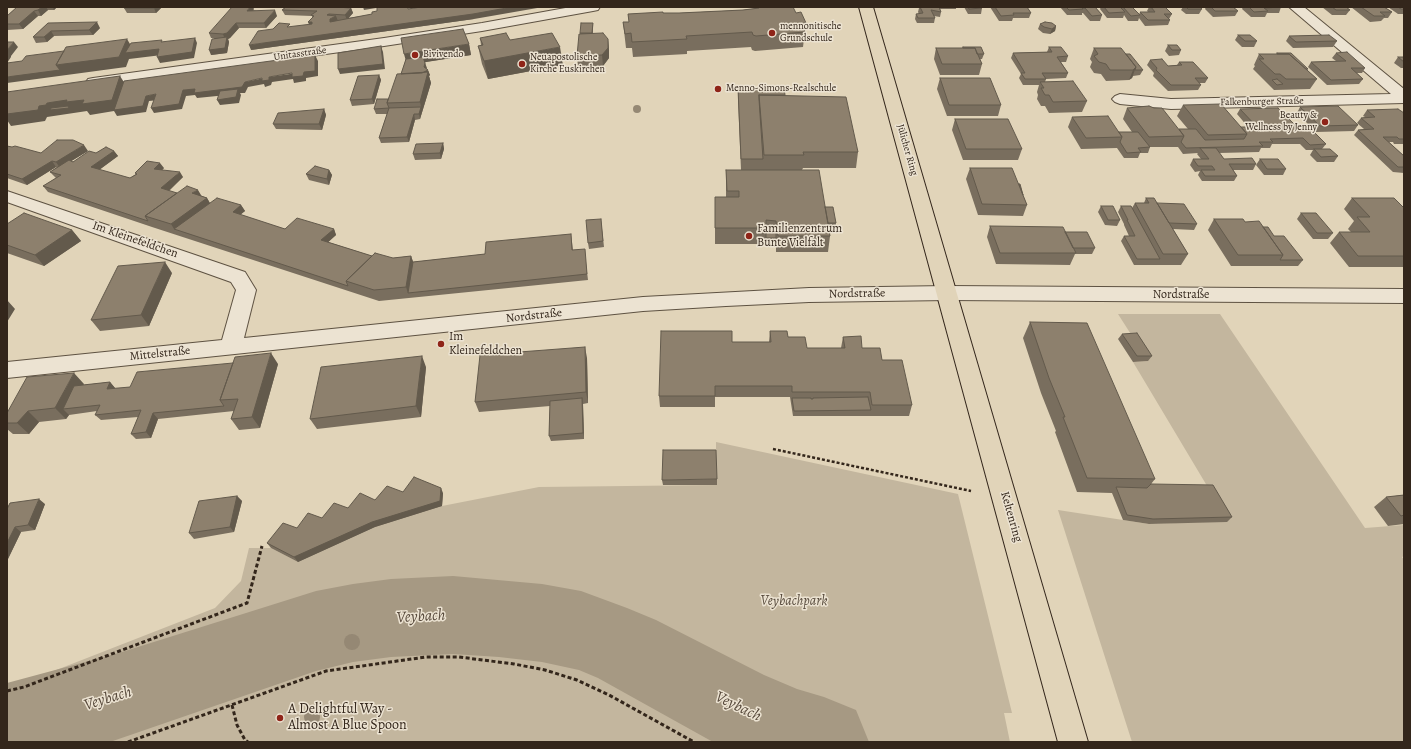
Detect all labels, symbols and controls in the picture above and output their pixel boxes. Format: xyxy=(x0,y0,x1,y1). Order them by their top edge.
place label: mennonitische Grundschule xyxy=(780,21,841,44)
marker: mennonitische Grundschule xyxy=(767,28,777,38)
street label: Unitasstraße xyxy=(273,44,327,64)
place label: Bivivendo xyxy=(423,49,464,61)
marker: Bivivendo xyxy=(410,50,420,60)
place label: Neuapostolische Kirche Euskirchen xyxy=(530,52,605,76)
marker: Neuapostolische Kirche Euskirchen xyxy=(517,59,527,69)
place label: Menno-Simons-Realschule xyxy=(726,83,836,95)
marker: Menno-Simons-Realschule xyxy=(713,84,723,94)
street label: Falkenburger Straße xyxy=(1220,95,1304,109)
place label: Beauty & Wellness by Jenny xyxy=(1245,110,1317,134)
marker: Beauty & Wellness by Jenny xyxy=(1320,117,1330,127)
street label: Jülicher Ring xyxy=(894,123,920,177)
street label: Im Kleinefeldchen xyxy=(90,219,180,261)
place label: Familienzentrum Bunte Vielfalt xyxy=(757,222,842,250)
marker: Familienzentrum Bunte Vielfalt xyxy=(744,231,754,241)
street label: Nordstraße xyxy=(829,286,885,302)
street label: Nordstraße xyxy=(1153,288,1209,302)
street label: Nordstraße xyxy=(505,306,563,326)
place label: Im Kleinefeldchen xyxy=(449,330,522,358)
marker: Im Kleinefeldchen xyxy=(436,339,446,349)
street label: Mittelstraße xyxy=(129,344,191,364)
street label: Keltenring xyxy=(997,490,1025,544)
park label: Veybachpark xyxy=(761,594,827,610)
water label: Veybach xyxy=(396,606,446,628)
water label: Veybach xyxy=(82,683,134,715)
water label: Veybach xyxy=(712,688,764,726)
place label: A Delightful Way - Almost A Blue Spoon xyxy=(288,702,407,734)
marker: A Delightful Way - Almost A Blue Spoon xyxy=(275,713,285,723)

